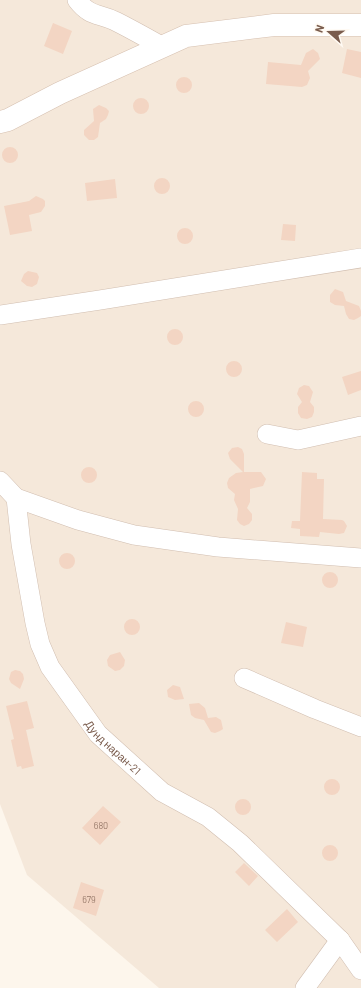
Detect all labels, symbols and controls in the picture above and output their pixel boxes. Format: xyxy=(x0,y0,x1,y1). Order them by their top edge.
north arrow xyxy=(309,12,349,52)
text: N xyxy=(312,23,326,34)
street label: Дунд наран-21 xyxy=(83,717,144,777)
house number: 680 xyxy=(94,820,108,831)
house number: 679 xyxy=(82,894,96,905)

